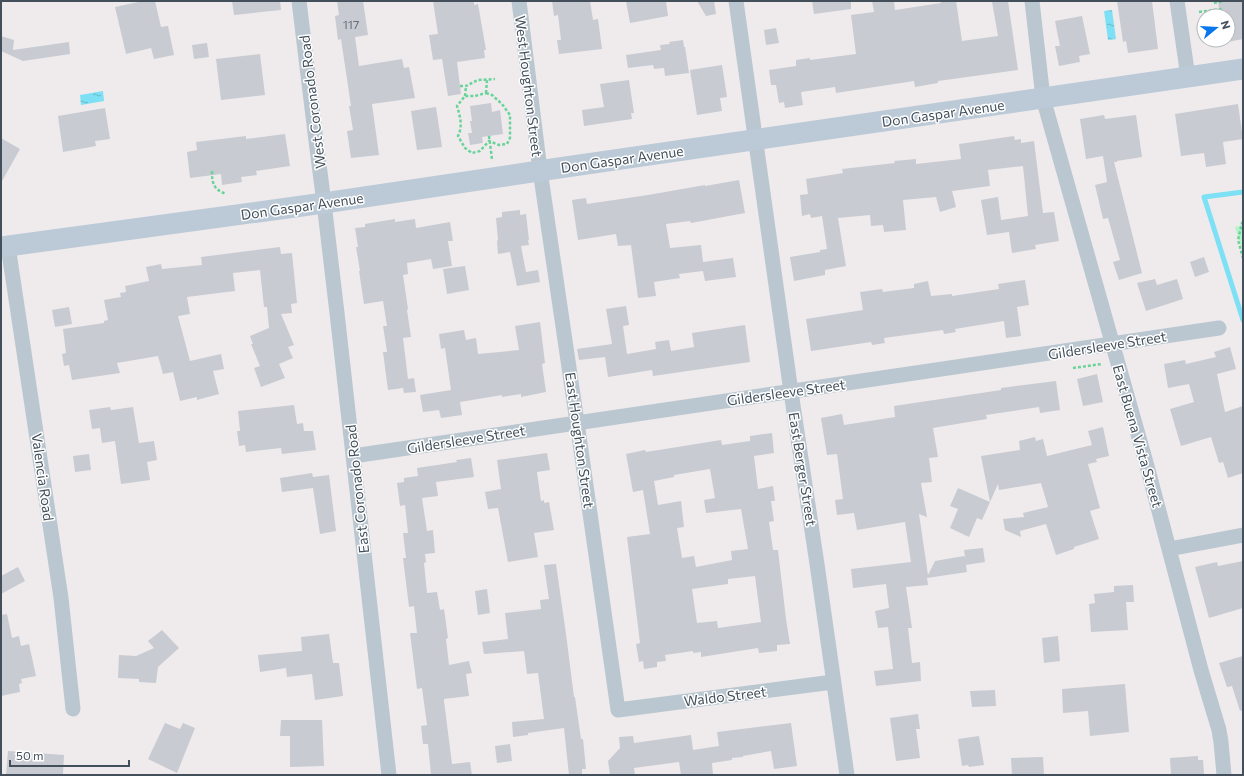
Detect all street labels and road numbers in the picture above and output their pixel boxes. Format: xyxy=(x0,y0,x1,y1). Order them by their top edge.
street label: West Houghton Street xyxy=(512,14,546,158)
street label: West Coronado Road xyxy=(295,34,329,170)
street label: Don Gaspar Avenue xyxy=(880,96,1006,130)
street label: Don Gaspar Avenue xyxy=(559,142,685,176)
street label: Don Gaspar Avenue xyxy=(239,189,365,223)
street label: Gildersleeve Street xyxy=(1047,327,1168,363)
street label: East Buena Vista Street xyxy=(1109,363,1167,509)
street label: East Houghton Street xyxy=(562,371,598,509)
street label: Gildersleeve Street xyxy=(726,375,847,409)
street label: East Berger Street xyxy=(786,411,820,527)
street label: Gildersleeve Street xyxy=(406,421,527,457)
street label: East Coronado Road xyxy=(342,424,372,554)
street label: Valencia Road xyxy=(28,432,58,522)
street label: Waldo Street xyxy=(683,682,768,710)

